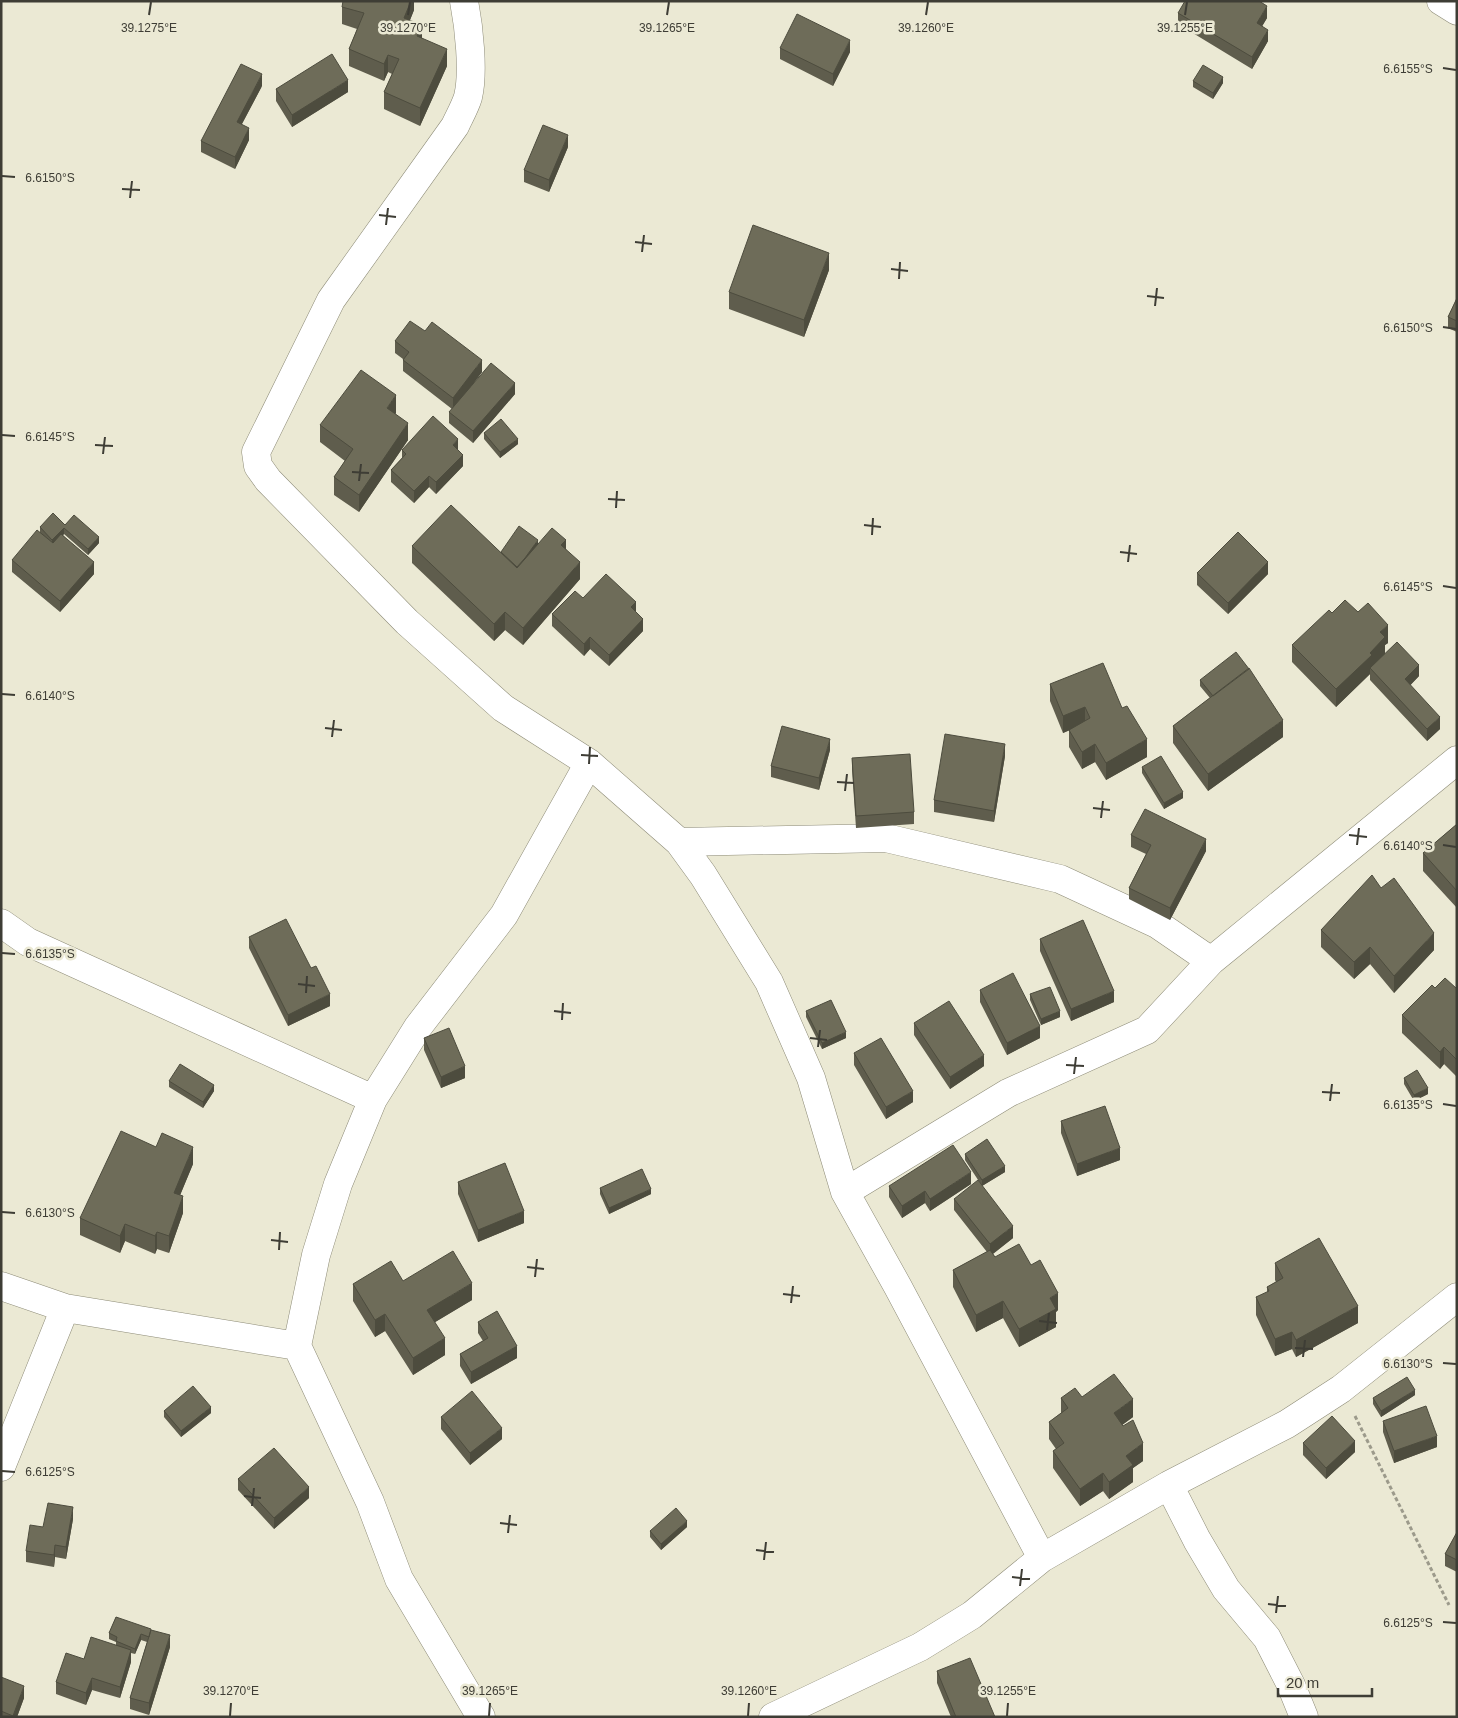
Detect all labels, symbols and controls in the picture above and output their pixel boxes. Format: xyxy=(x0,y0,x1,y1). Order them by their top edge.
text: 39.1275°E xyxy=(121,21,177,35)
text: 39.1270°E xyxy=(380,21,436,35)
text: 39.1265°E xyxy=(639,21,695,35)
text: 39.1260°E xyxy=(898,21,954,35)
text: 39.1255°E xyxy=(1157,21,1213,35)
text: 6.6155°S xyxy=(1383,62,1433,76)
text: 6.6150°S xyxy=(25,171,75,185)
text: 6.6150°S xyxy=(1383,321,1433,335)
text: 6.6145°S xyxy=(25,430,75,444)
text: 6.6145°S xyxy=(1383,580,1433,594)
text: 6.6140°S xyxy=(25,689,75,703)
text: 6.6140°S xyxy=(1383,839,1433,853)
text: 6.6135°S xyxy=(25,947,75,961)
text: 6.6135°S xyxy=(1383,1098,1433,1112)
text: 6.6130°S xyxy=(25,1206,75,1220)
text: 6.6130°S xyxy=(1383,1357,1433,1371)
text: 6.6125°S xyxy=(25,1465,75,1479)
text: 6.6125°S xyxy=(1383,1616,1433,1630)
scale bar xyxy=(1278,1666,1372,1698)
text: 20 m xyxy=(1286,1674,1319,1691)
text: 39.1270°E xyxy=(203,1684,259,1698)
text: 39.1265°E xyxy=(462,1684,518,1698)
text: 39.1260°E xyxy=(721,1684,777,1698)
text: 39.1255°E xyxy=(980,1684,1036,1698)

